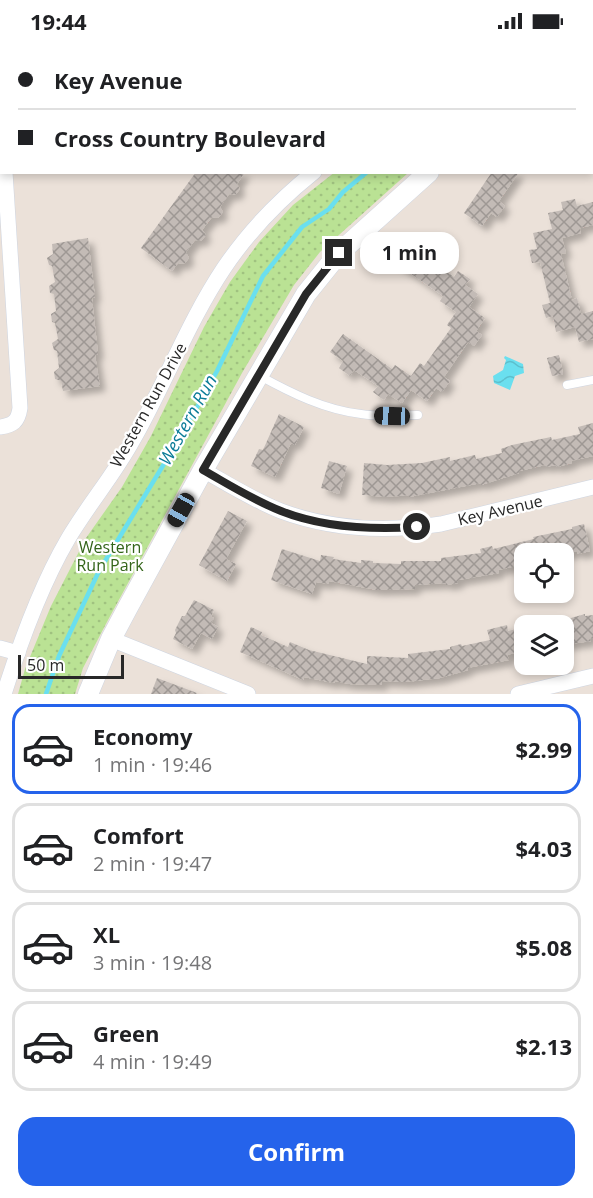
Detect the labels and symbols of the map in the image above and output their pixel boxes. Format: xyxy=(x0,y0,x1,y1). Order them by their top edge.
callout: 1 min xyxy=(360,232,459,274)
route end xyxy=(325,239,352,266)
street label: Western Run Drive xyxy=(106,339,190,471)
water label: Western Run xyxy=(154,371,222,469)
car xyxy=(374,406,410,426)
car xyxy=(164,490,198,530)
street label: Key Avenue xyxy=(455,490,545,530)
route start xyxy=(403,513,430,540)
park label: Western Run Park xyxy=(76,536,144,576)
scale bar xyxy=(18,652,124,680)

